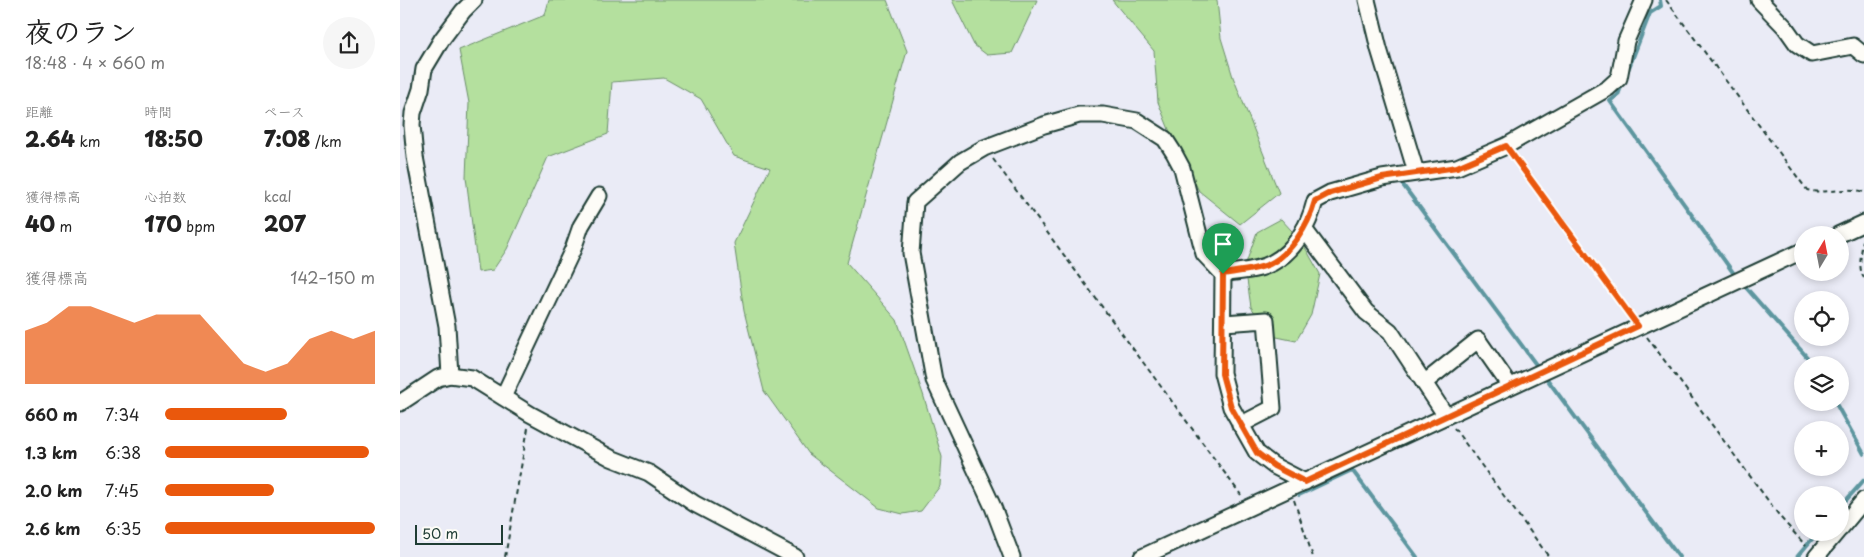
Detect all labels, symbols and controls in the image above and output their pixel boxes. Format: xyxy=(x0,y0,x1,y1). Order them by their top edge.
text: 夜のラン xyxy=(25,9,137,52)
button: share xyxy=(323,17,375,69)
text: 18:48 · 4 × 660 m xyxy=(25,50,165,74)
text: 距離 xyxy=(25,101,53,122)
text: 時間 xyxy=(144,101,172,122)
text: ペース xyxy=(264,101,305,122)
text: 2.64 xyxy=(25,122,75,154)
text: 18:50 xyxy=(144,122,203,154)
text: 7:08 xyxy=(264,122,310,154)
text: km xyxy=(75,131,101,152)
text: /km xyxy=(310,131,342,152)
text: 獲得標高 xyxy=(25,186,81,207)
text: 心拍数 xyxy=(144,186,186,207)
text: kcal xyxy=(264,186,292,207)
text: 40 xyxy=(25,207,55,239)
text: 170 xyxy=(144,207,182,239)
text: 207 xyxy=(264,207,306,239)
text: m xyxy=(55,216,72,237)
text: bpm xyxy=(182,216,215,237)
pin xyxy=(1202,223,1244,274)
north arrow xyxy=(1794,226,1849,281)
map controls xyxy=(1794,226,1849,541)
icon: arrive xyxy=(1209,230,1237,258)
text: 獲得標高 xyxy=(25,265,89,289)
text: 142–150 m xyxy=(290,265,375,289)
button: locate xyxy=(1794,291,1849,346)
button: layers xyxy=(1794,356,1849,411)
text: 660 m xyxy=(25,402,78,426)
text: 7:34 xyxy=(105,402,140,426)
button: + xyxy=(1794,421,1849,476)
text: 1.3 km xyxy=(25,440,77,464)
text: 6:38 xyxy=(105,440,141,464)
text: 2.0 km xyxy=(25,478,82,502)
text: 7:45 xyxy=(105,478,139,502)
button: − xyxy=(1794,486,1849,541)
text: 2.6 km xyxy=(25,516,81,540)
text: 6:35 xyxy=(105,516,141,540)
scale bar xyxy=(415,522,502,545)
text: 50 m xyxy=(422,523,458,544)

